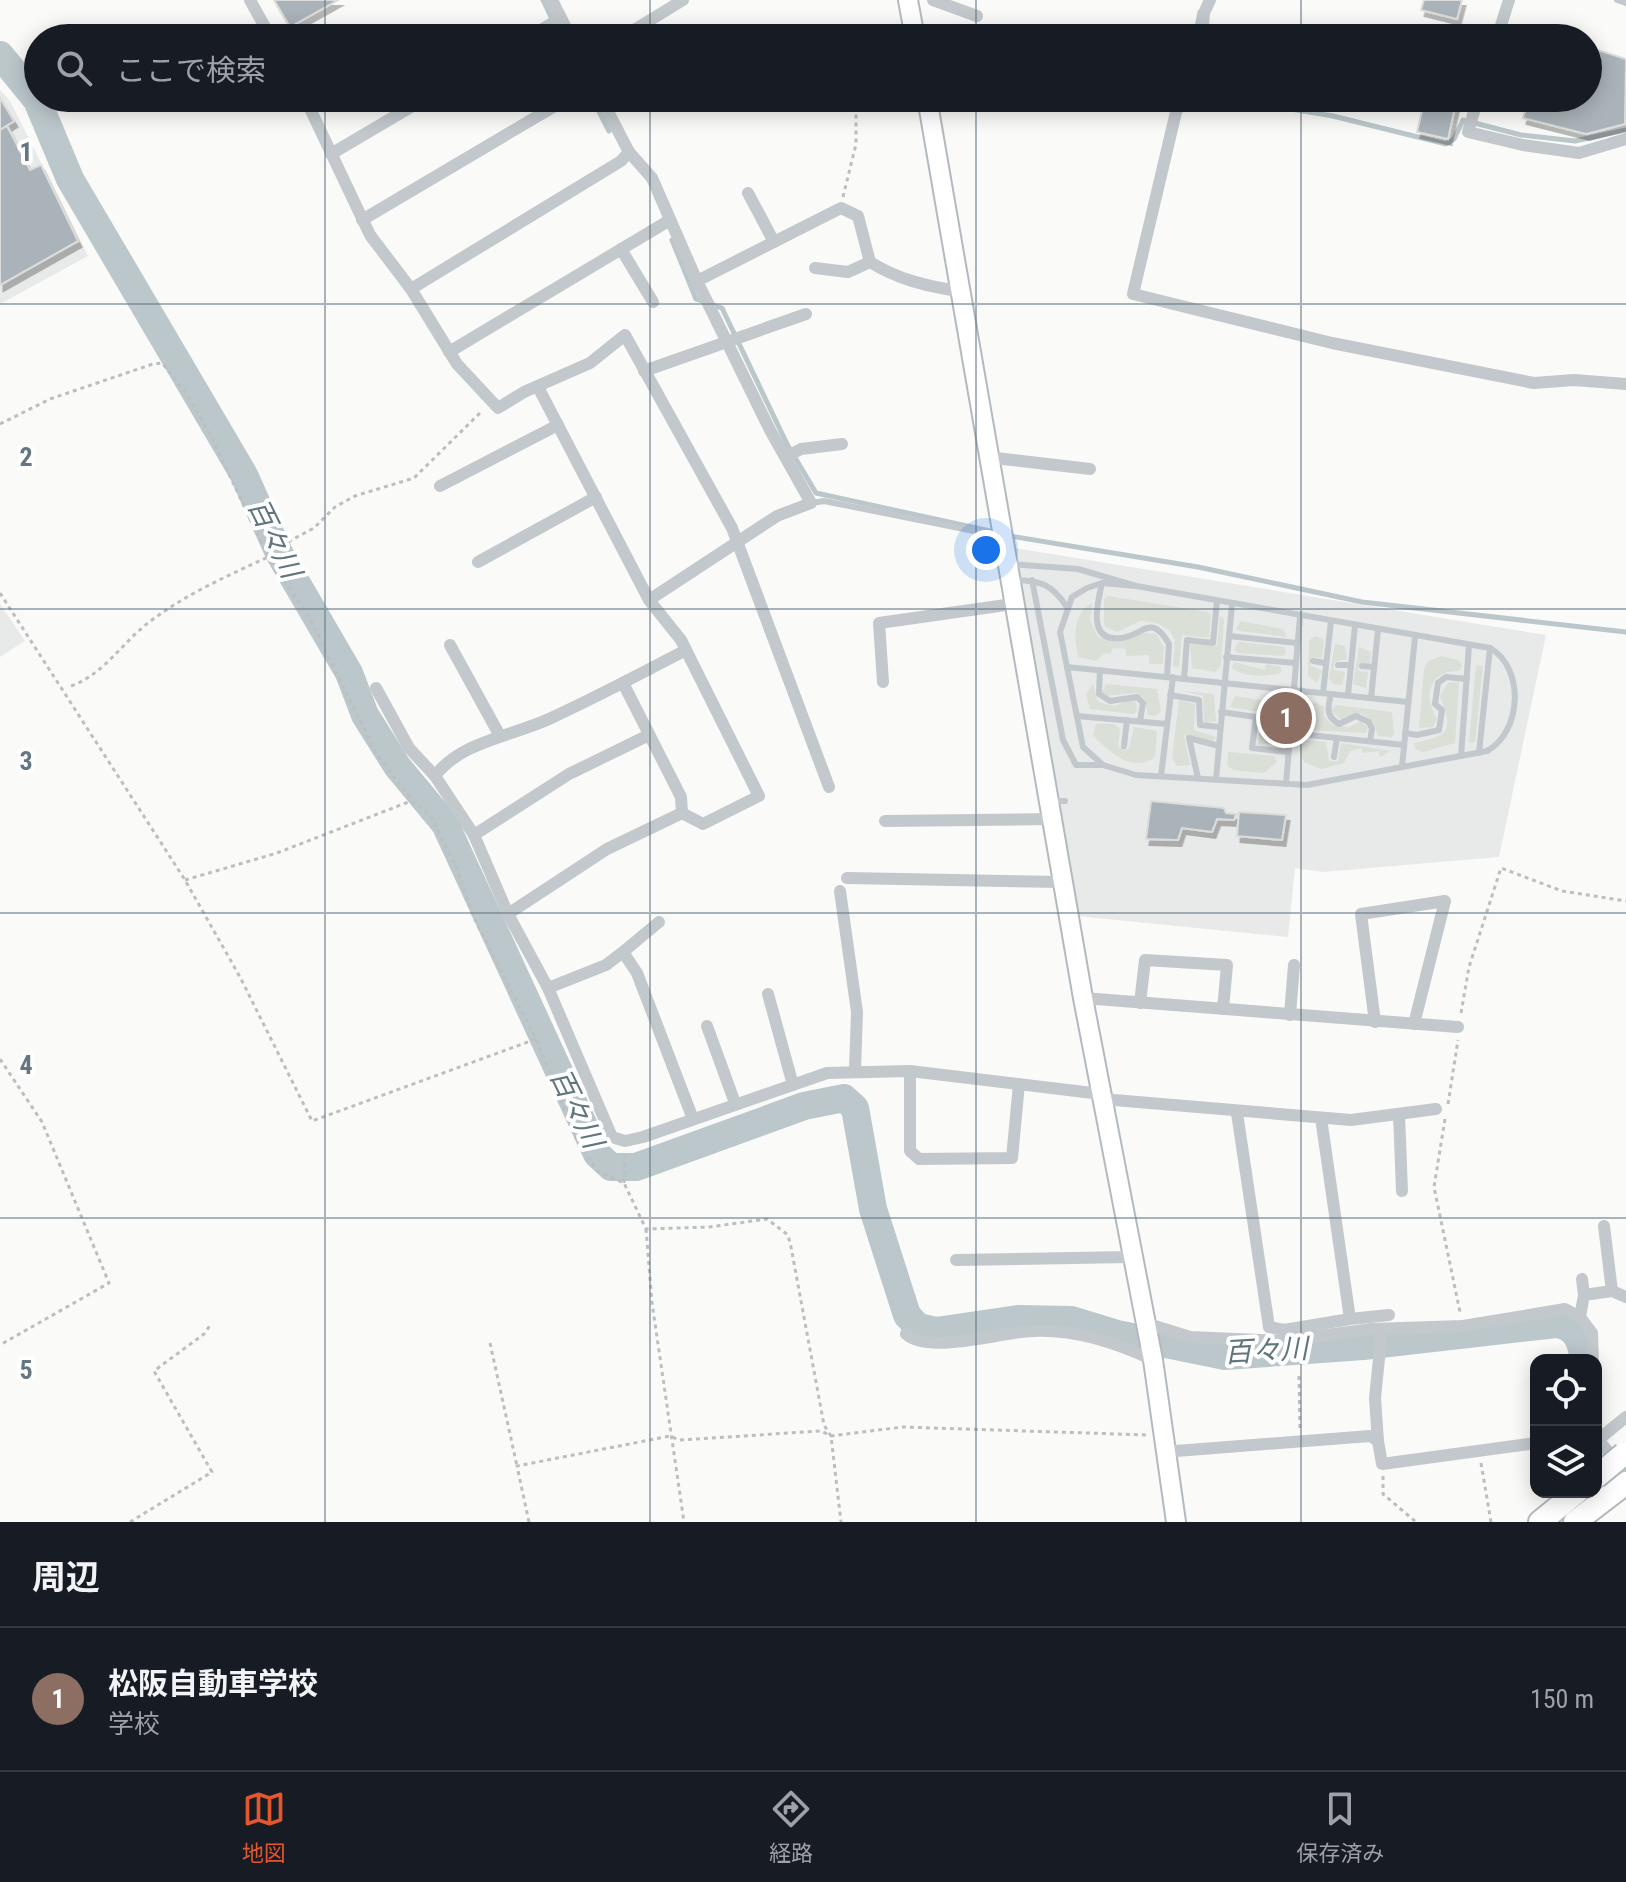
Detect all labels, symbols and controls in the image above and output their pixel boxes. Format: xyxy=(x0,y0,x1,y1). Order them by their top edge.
search box xyxy=(24,24,1602,112)
icon: search xyxy=(52,46,96,90)
text: ここで検索 xyxy=(116,53,266,88)
text: 1 xyxy=(19,137,33,167)
text: 2 xyxy=(19,442,33,472)
water label: 百々川 xyxy=(241,493,309,586)
your location xyxy=(966,530,1006,570)
pin: 1 xyxy=(1260,688,1312,748)
text: 3 xyxy=(19,746,33,776)
text: 4 xyxy=(19,1050,33,1080)
water label: 百々川 xyxy=(543,1063,611,1156)
water label: 百々川 xyxy=(1223,1332,1312,1369)
map controls xyxy=(1530,1354,1602,1498)
button: locate xyxy=(1530,1354,1602,1426)
text: 5 xyxy=(19,1355,33,1385)
button: layers xyxy=(1530,1426,1602,1498)
text: 周辺 xyxy=(32,1557,100,1597)
text: 松阪自動車学校 xyxy=(108,1666,318,1701)
text: 1 xyxy=(51,1684,65,1714)
text: 150 m xyxy=(1530,1684,1594,1714)
text: 学校 xyxy=(108,1709,160,1739)
tab: 地図 xyxy=(242,1787,286,1867)
tab: 経路 xyxy=(769,1787,813,1867)
tab: 保存済み xyxy=(1296,1787,1384,1867)

